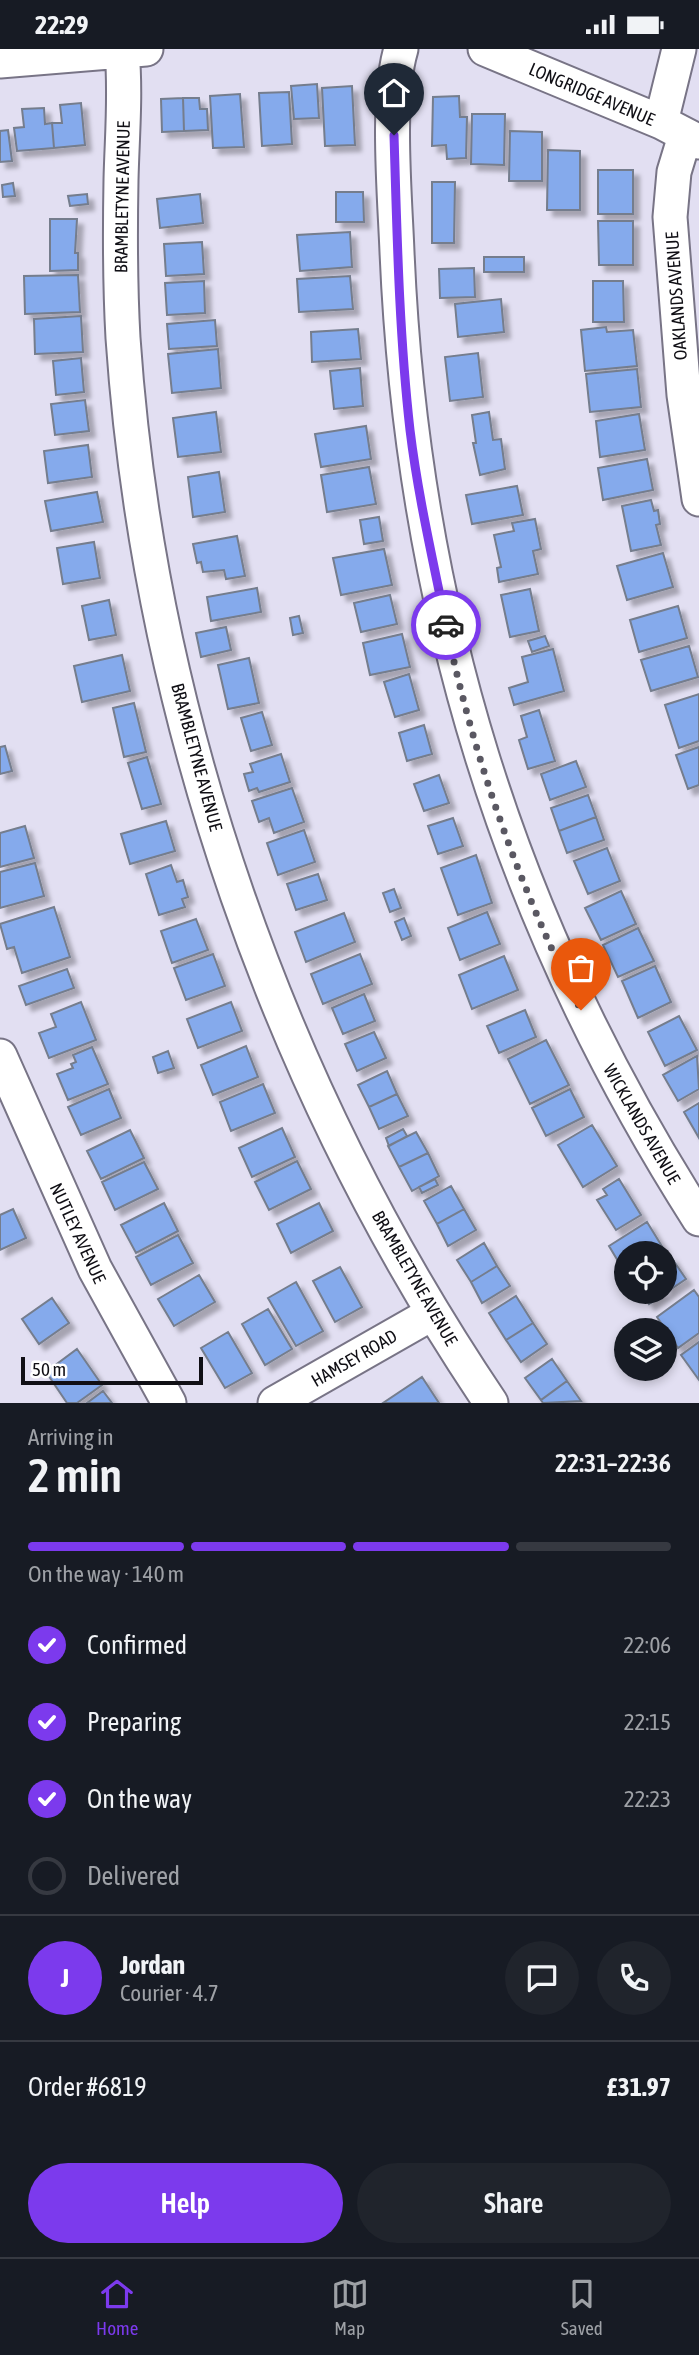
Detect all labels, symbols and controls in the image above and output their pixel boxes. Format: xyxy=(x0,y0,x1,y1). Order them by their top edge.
text: 22:29 xyxy=(35,10,89,40)
street label: LONGRIDGE AVENUE xyxy=(526,58,658,130)
pin xyxy=(364,63,424,135)
icon: home xyxy=(375,74,413,112)
street label: BRAMBLETYNE AVENUE xyxy=(110,120,134,273)
street label: OAKLANDS AVENUE xyxy=(661,231,691,361)
courier xyxy=(411,590,481,660)
icon: car xyxy=(427,606,465,644)
street label: BRAMBLETYNE AVENUE xyxy=(167,681,227,833)
pin xyxy=(551,938,611,1010)
icon: bag xyxy=(562,949,600,987)
street label: WICKLANDS AVENUE xyxy=(599,1060,685,1188)
street label: NUTLEY AVENUE xyxy=(46,1180,111,1287)
street label: BRAMBLETYNE AVENUE xyxy=(368,1207,462,1349)
map controls xyxy=(614,1241,677,1381)
button: locate xyxy=(614,1241,677,1304)
button: layers xyxy=(614,1318,677,1381)
street label: HAMSEY ROAD xyxy=(307,1325,401,1391)
scale bar xyxy=(21,1354,203,1386)
text: 50 m xyxy=(32,1358,66,1380)
text: Arriving in xyxy=(28,1424,114,1450)
text: 22:31–22:36 xyxy=(555,1448,671,1478)
text: 2 min xyxy=(28,1449,122,1502)
text: On the way · 140 m xyxy=(28,1561,184,1587)
icon: check xyxy=(28,1626,66,1664)
text: Confirmed xyxy=(87,1630,187,1660)
text: 22:06 xyxy=(623,1632,671,1658)
icon: check xyxy=(28,1703,66,1741)
text: Preparing xyxy=(87,1707,181,1737)
text: 22:15 xyxy=(624,1709,671,1735)
icon: check xyxy=(28,1780,66,1818)
text: On the way xyxy=(87,1784,192,1814)
text: 22:23 xyxy=(624,1786,671,1812)
text: Delivered xyxy=(87,1861,180,1891)
button: chat xyxy=(505,1941,579,2015)
button: phone xyxy=(597,1941,671,2015)
text: Jordan xyxy=(120,1950,185,1980)
text: J xyxy=(61,1963,69,1993)
text: Courier · 4.7 xyxy=(120,1980,219,2006)
text: Order #6819 xyxy=(28,2072,147,2102)
text: £31.97 xyxy=(607,2072,671,2102)
button: Help xyxy=(28,2163,343,2243)
button: Share xyxy=(357,2163,671,2243)
tab: Home xyxy=(96,2275,138,2339)
tab: Map xyxy=(331,2275,369,2339)
tab: Saved xyxy=(561,2275,603,2339)

